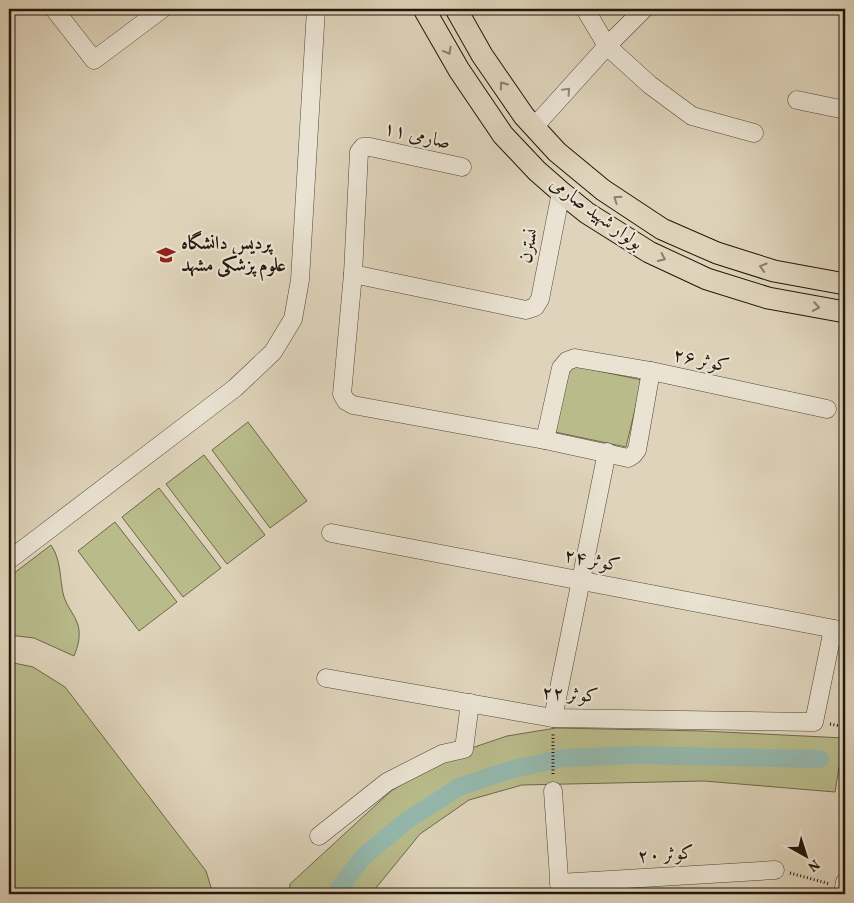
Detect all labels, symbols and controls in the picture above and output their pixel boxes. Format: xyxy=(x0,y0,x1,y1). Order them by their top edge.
one-way arrow xyxy=(441,46,451,55)
one-way arrow xyxy=(500,81,509,91)
one-way arrow xyxy=(561,87,570,96)
street label: صارمی ۱۱ xyxy=(381,116,453,156)
street label: بولوار شهید صارمی xyxy=(544,171,648,257)
one-way arrow xyxy=(613,196,623,205)
street label: نسترن xyxy=(513,226,545,266)
place label: پردیس دانشگاه علوم پزشکی مشهد xyxy=(181,230,286,282)
school or university icon: پردیس دانشگاه علوم پزشکی مشهد xyxy=(155,244,177,266)
one-way arrow xyxy=(657,252,666,263)
one-way arrow xyxy=(760,263,768,273)
one-way arrow xyxy=(812,301,821,311)
street label: کوثر ۲۶ xyxy=(671,342,731,380)
street label: کوثر ۲۴ xyxy=(562,543,622,579)
street label: کوثر ۲۲ xyxy=(541,680,599,710)
north arrow xyxy=(782,830,832,880)
street label: کوثر ۲۰ xyxy=(637,840,695,870)
text: N xyxy=(803,854,823,876)

